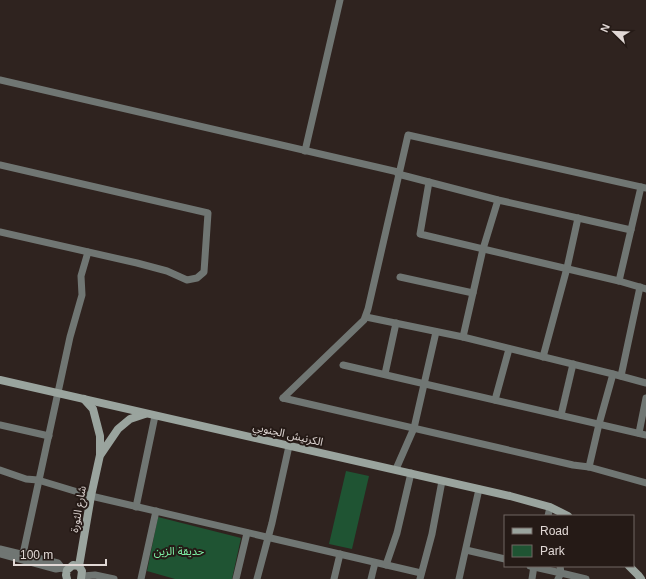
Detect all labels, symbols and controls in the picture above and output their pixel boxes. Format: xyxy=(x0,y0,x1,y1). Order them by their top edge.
north arrow xyxy=(594,12,634,52)
text: N xyxy=(598,22,612,34)
street label: الكرنيش الجنوبي xyxy=(251,420,324,451)
street label: شارع الثورة xyxy=(68,484,90,534)
legend xyxy=(504,515,634,567)
text: Road xyxy=(540,524,569,538)
scale bar xyxy=(14,541,106,567)
text: Park xyxy=(540,544,566,558)
park label: حديقة الزين xyxy=(154,545,205,558)
text: 100 m xyxy=(20,548,53,562)

